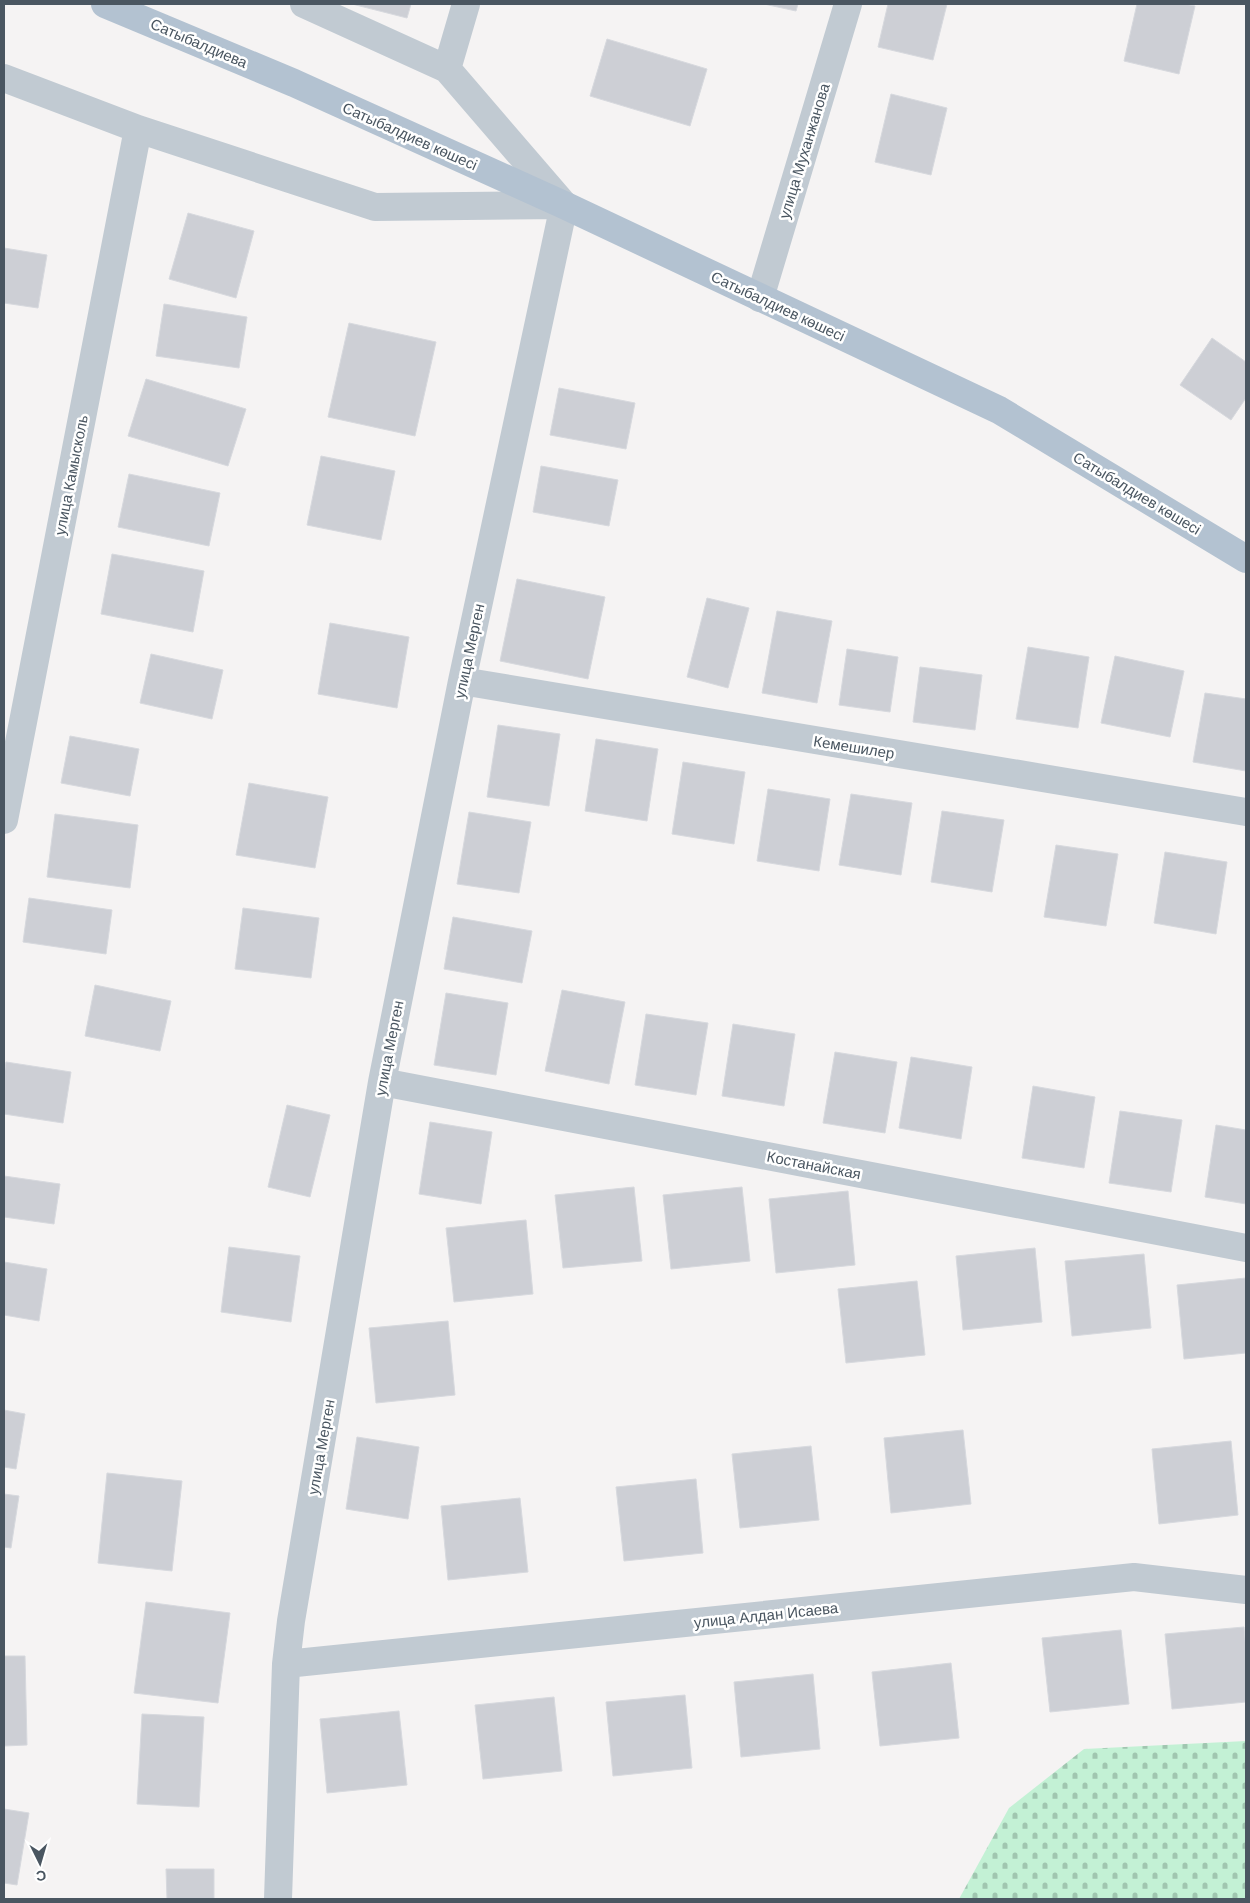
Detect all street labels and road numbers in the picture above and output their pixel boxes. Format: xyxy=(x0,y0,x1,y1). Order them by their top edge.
street label: Сатыбалдиева xyxy=(148,15,251,71)
street label: улица Муханжанова xyxy=(775,81,833,221)
street label: Сатыбалдиев көшесі xyxy=(340,99,480,173)
street label: Сатыбалдиев көшесі xyxy=(708,268,848,344)
street label: улица Камысколь xyxy=(51,413,91,537)
street label: Сатыбалдиев көшесі xyxy=(1070,448,1204,538)
street label: улица Мерген xyxy=(451,602,487,700)
street label: Кемешилер xyxy=(812,732,896,762)
street label: улица Мерген xyxy=(371,999,407,1097)
street label: Костанайская xyxy=(766,1148,862,1182)
street label: улица Мерген xyxy=(304,1398,338,1496)
street label: улица Алдан Исаева xyxy=(693,1599,840,1631)

